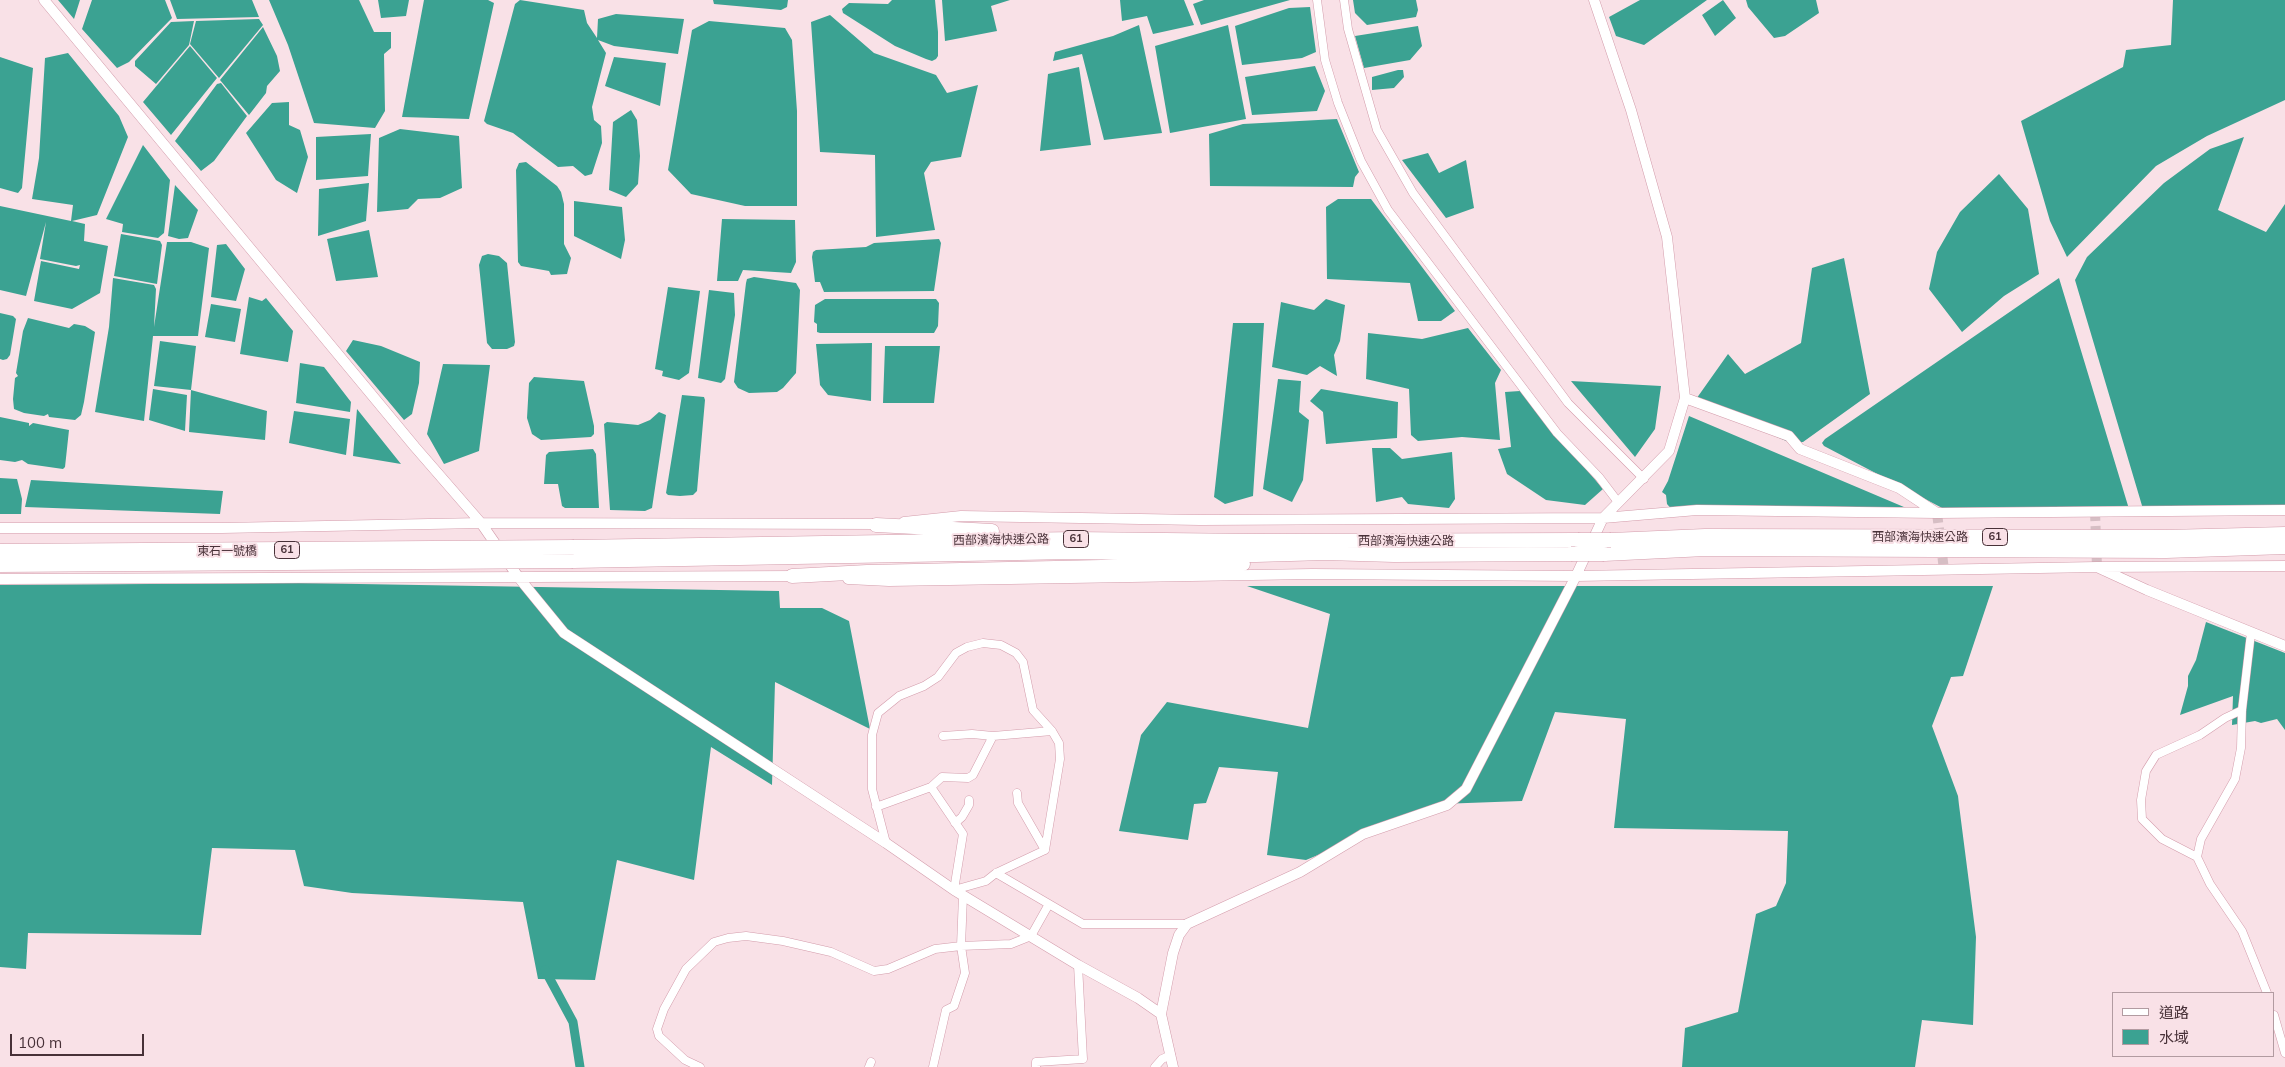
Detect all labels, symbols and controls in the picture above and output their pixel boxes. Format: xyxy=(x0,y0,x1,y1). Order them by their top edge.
road number: 61 xyxy=(1982,528,2008,546)
road number: 61 xyxy=(1064,530,1088,548)
street label: 西部濱海快速公路 xyxy=(1872,530,1968,544)
street label: 西部濱海快速公路 xyxy=(953,532,1049,548)
street label: 西部濱海快速公路 xyxy=(1358,534,1454,548)
road number: 61 xyxy=(274,542,300,558)
street label: 東石一號橋 xyxy=(197,544,257,558)
legend xyxy=(2112,992,2275,1057)
text: 道路 xyxy=(2159,1003,2189,1022)
scale bar xyxy=(12,1024,146,1056)
text: 水域 xyxy=(2159,1028,2189,1047)
text: 100 m xyxy=(18,1033,62,1052)

